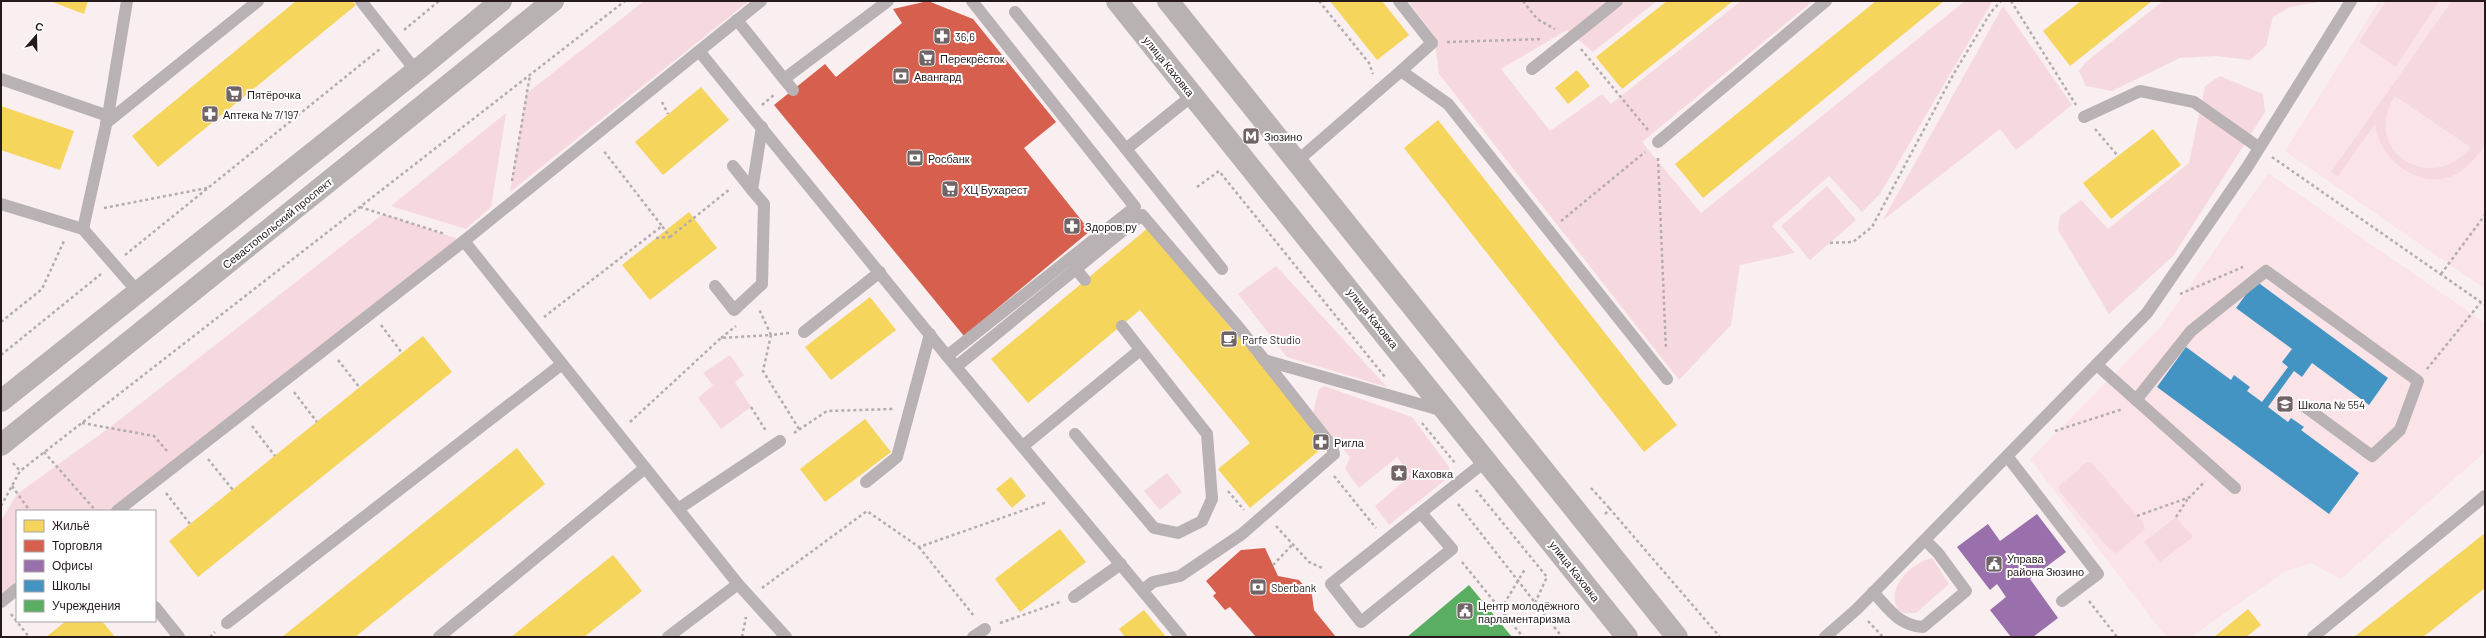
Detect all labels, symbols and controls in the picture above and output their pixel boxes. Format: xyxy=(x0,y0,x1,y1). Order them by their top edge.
north arrow xyxy=(16,16,56,56)
text: С xyxy=(34,19,46,34)
pharmacy icon: 36,6 xyxy=(932,26,952,46)
place label: 36,6 xyxy=(955,30,975,43)
street label: улица Каховка xyxy=(1141,33,1198,99)
supermarket icon: Перекрёсток xyxy=(917,48,937,68)
place label: Перекрёсток xyxy=(940,52,1005,65)
bank icon: Авангард xyxy=(891,66,911,86)
place label: Авангард xyxy=(914,70,962,83)
supermarket icon: Пятёрочка xyxy=(224,84,244,104)
place label: Пятёрочка xyxy=(247,88,302,101)
pharmacy icon: Аптека № 7/197 xyxy=(200,104,220,124)
place label: Аптека № 7/197 xyxy=(223,108,298,121)
metro station icon: Зюзино xyxy=(1241,126,1261,146)
place label: Зюзино xyxy=(1264,130,1302,143)
bank icon: Росбанк xyxy=(905,148,925,168)
place label: Росбанк xyxy=(928,152,970,165)
street label: Севастопольский проспект xyxy=(220,175,334,271)
supermarket icon: ХЦ Бухарест xyxy=(940,179,960,199)
place label: ХЦ Бухарест xyxy=(963,183,1027,196)
pharmacy icon: Здоров.ру xyxy=(1062,216,1082,236)
place label: Здоров.ру xyxy=(1085,220,1137,233)
street label: улица Каховка xyxy=(1345,285,1402,351)
cafe icon: Parfe Studio xyxy=(1219,329,1239,349)
place label: Parfe Studio xyxy=(1242,333,1301,346)
school or university icon: Школа № 554 xyxy=(2275,394,2295,414)
place label: Школа № 554 xyxy=(2298,398,2365,411)
pharmacy icon: Ригла xyxy=(1311,432,1331,452)
place label: Ригла xyxy=(1334,436,1365,449)
place icon: Каховка xyxy=(1389,463,1409,483)
place label: Каховка xyxy=(1412,467,1454,480)
legend xyxy=(16,510,156,622)
text: Жильё xyxy=(52,518,90,532)
text: Торговля xyxy=(52,538,102,553)
street label: улица Каховка xyxy=(1547,538,1603,605)
place label: Управа района Зюзино xyxy=(2007,552,2084,578)
public building icon: Управа района Зюзино xyxy=(1984,554,2004,574)
text: Офисы xyxy=(52,558,93,573)
bank icon: Sberbank xyxy=(1248,577,1268,597)
text: Школы xyxy=(52,578,90,592)
place label: Sberbank xyxy=(1271,581,1317,594)
text: Учреждения xyxy=(52,598,121,613)
place label: Центр молодёжного парламентаризма xyxy=(1478,599,1580,625)
public building icon: Центр молодёжного парламентаризма xyxy=(1455,601,1475,621)

